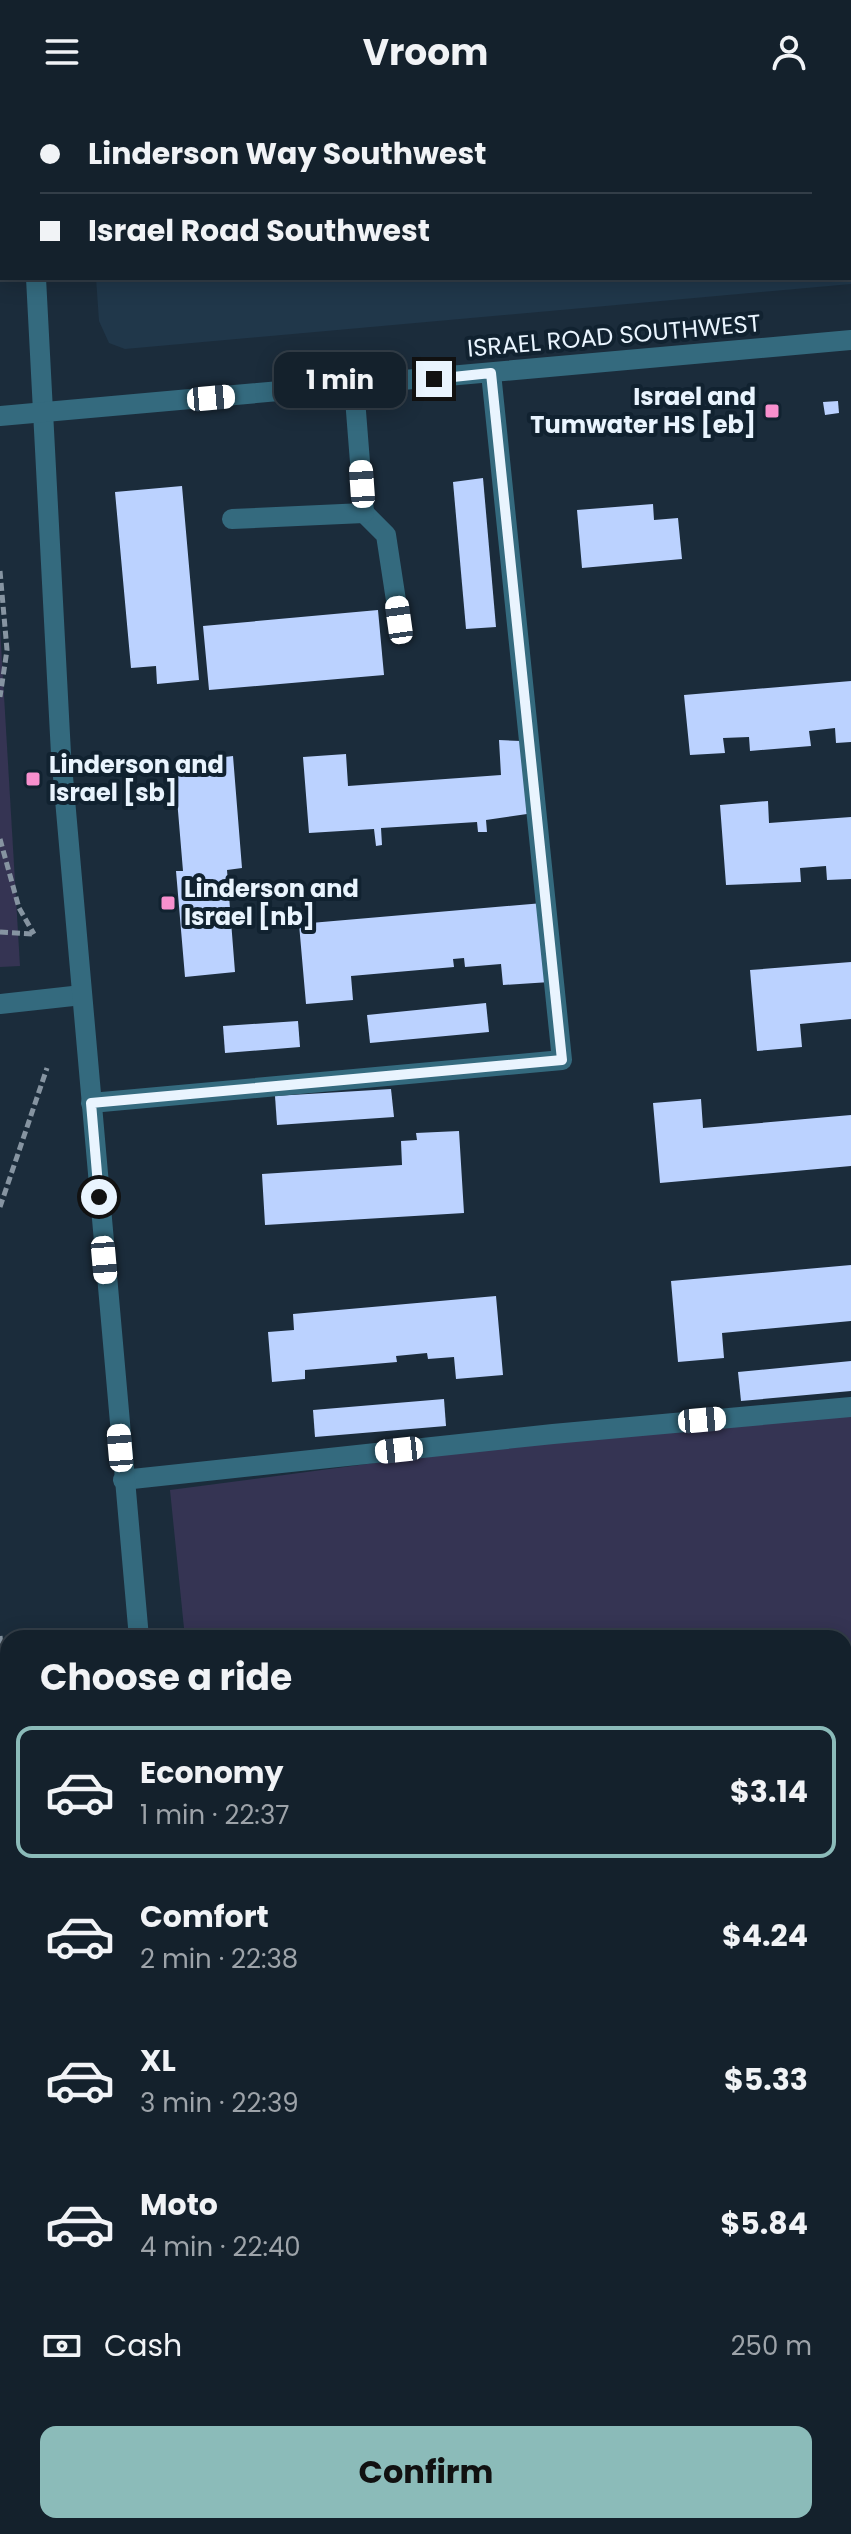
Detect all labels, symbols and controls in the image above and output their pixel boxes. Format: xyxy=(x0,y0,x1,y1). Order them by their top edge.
text: Vroom xyxy=(363,27,488,78)
icon: menu xyxy=(40,30,84,74)
icon: person xyxy=(767,30,811,74)
text: Linderson Way Southwest xyxy=(88,132,486,175)
text: Israel Road Southwest xyxy=(88,209,430,252)
street label: ISRAEL ROAD SOUTHWEST xyxy=(466,306,762,365)
callout: 1 min xyxy=(274,351,406,407)
route end xyxy=(416,361,452,397)
text: 1 min xyxy=(306,362,374,398)
place label: Israel and Tumwater HS [eb] xyxy=(530,380,756,441)
car xyxy=(186,384,236,412)
marker: Israel and Tumwater HS [eb] xyxy=(763,402,781,420)
car xyxy=(348,459,376,509)
car xyxy=(384,595,414,645)
place label: Linderson and Israel [sb] xyxy=(49,748,224,809)
marker: Linderson and Israel [sb] xyxy=(24,770,42,788)
place label: Linderson and Israel [nb] xyxy=(184,872,359,933)
marker: Linderson and Israel [nb] xyxy=(159,894,177,912)
route start xyxy=(81,1179,117,1215)
car xyxy=(90,1235,118,1285)
car xyxy=(677,1406,727,1434)
car xyxy=(106,1423,134,1473)
car xyxy=(374,1436,424,1464)
text: Choose a ride xyxy=(40,1652,292,1703)
text: Economy xyxy=(140,1751,284,1794)
icon: car xyxy=(44,1756,116,1828)
text: $3.14 xyxy=(730,1770,808,1813)
text: 1 min · 22:37 xyxy=(140,1797,289,1833)
text: Comfort xyxy=(140,1895,269,1938)
icon: car xyxy=(44,1900,116,1972)
text: $4.24 xyxy=(722,1914,808,1957)
text: 2 min · 22:38 xyxy=(140,1941,298,1977)
text: XL xyxy=(140,2039,176,2082)
icon: car xyxy=(44,2044,116,2116)
text: $5.33 xyxy=(724,2058,808,2101)
text: 3 min · 22:39 xyxy=(140,2085,299,2121)
text: Moto xyxy=(140,2183,218,2226)
icon: car xyxy=(44,2188,116,2260)
text: $5.84 xyxy=(721,2202,808,2245)
text: 4 min · 22:40 xyxy=(140,2229,301,2265)
icon: cash xyxy=(40,2324,84,2368)
text: Cash xyxy=(104,2324,182,2367)
text: 250 m xyxy=(731,2328,812,2364)
button: Confirm xyxy=(40,2426,812,2518)

